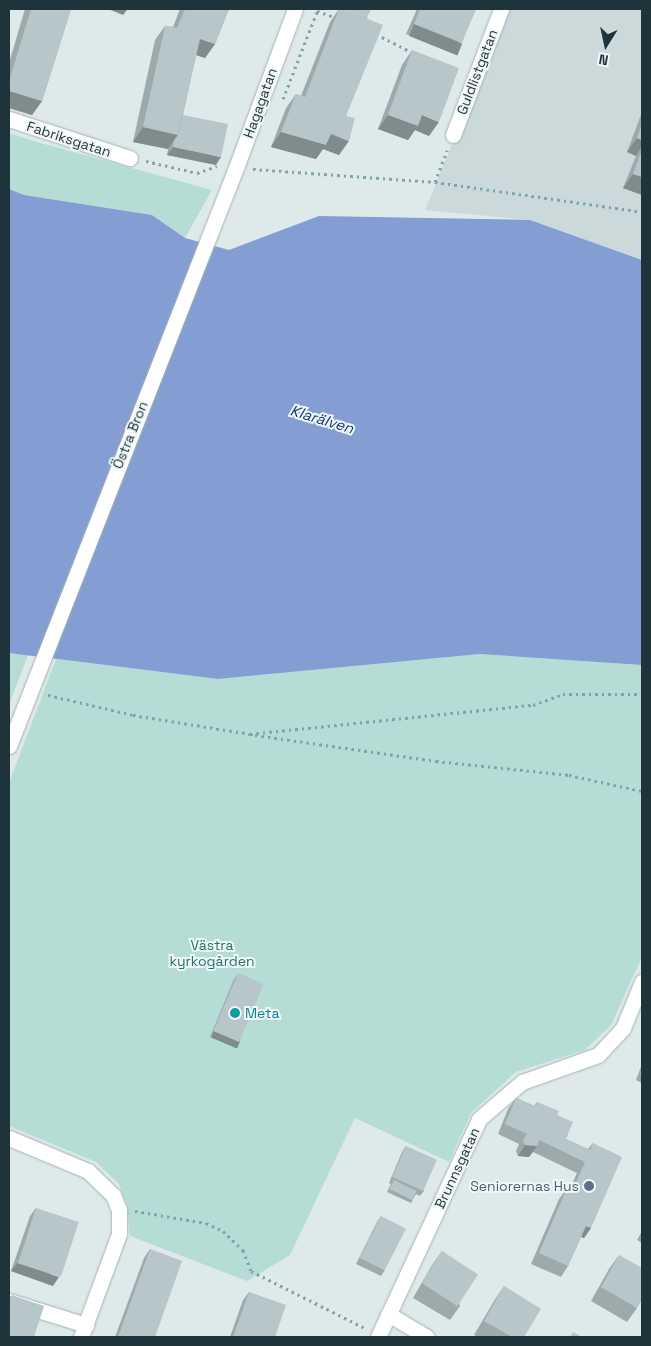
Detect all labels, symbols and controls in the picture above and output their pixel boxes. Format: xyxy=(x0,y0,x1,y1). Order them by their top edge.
north arrow xyxy=(581,20,631,70)
street label: Guldlistgatan xyxy=(453,27,501,117)
text: N xyxy=(597,50,610,69)
street label: Hagagatan xyxy=(240,66,280,140)
street label: Fabriksgatan xyxy=(25,117,113,161)
street label: Östra Bron xyxy=(109,399,151,471)
water label: Klarälven xyxy=(288,401,356,437)
park label: Västra kyrkogården xyxy=(169,937,255,970)
place label: Meta xyxy=(245,1005,280,1021)
marker: Meta xyxy=(229,1007,241,1019)
street label: Brunnsgatan xyxy=(431,1125,483,1211)
place label: Seniorernas Hus xyxy=(470,1178,579,1194)
marker: Seniorernas Hus xyxy=(583,1180,595,1192)

